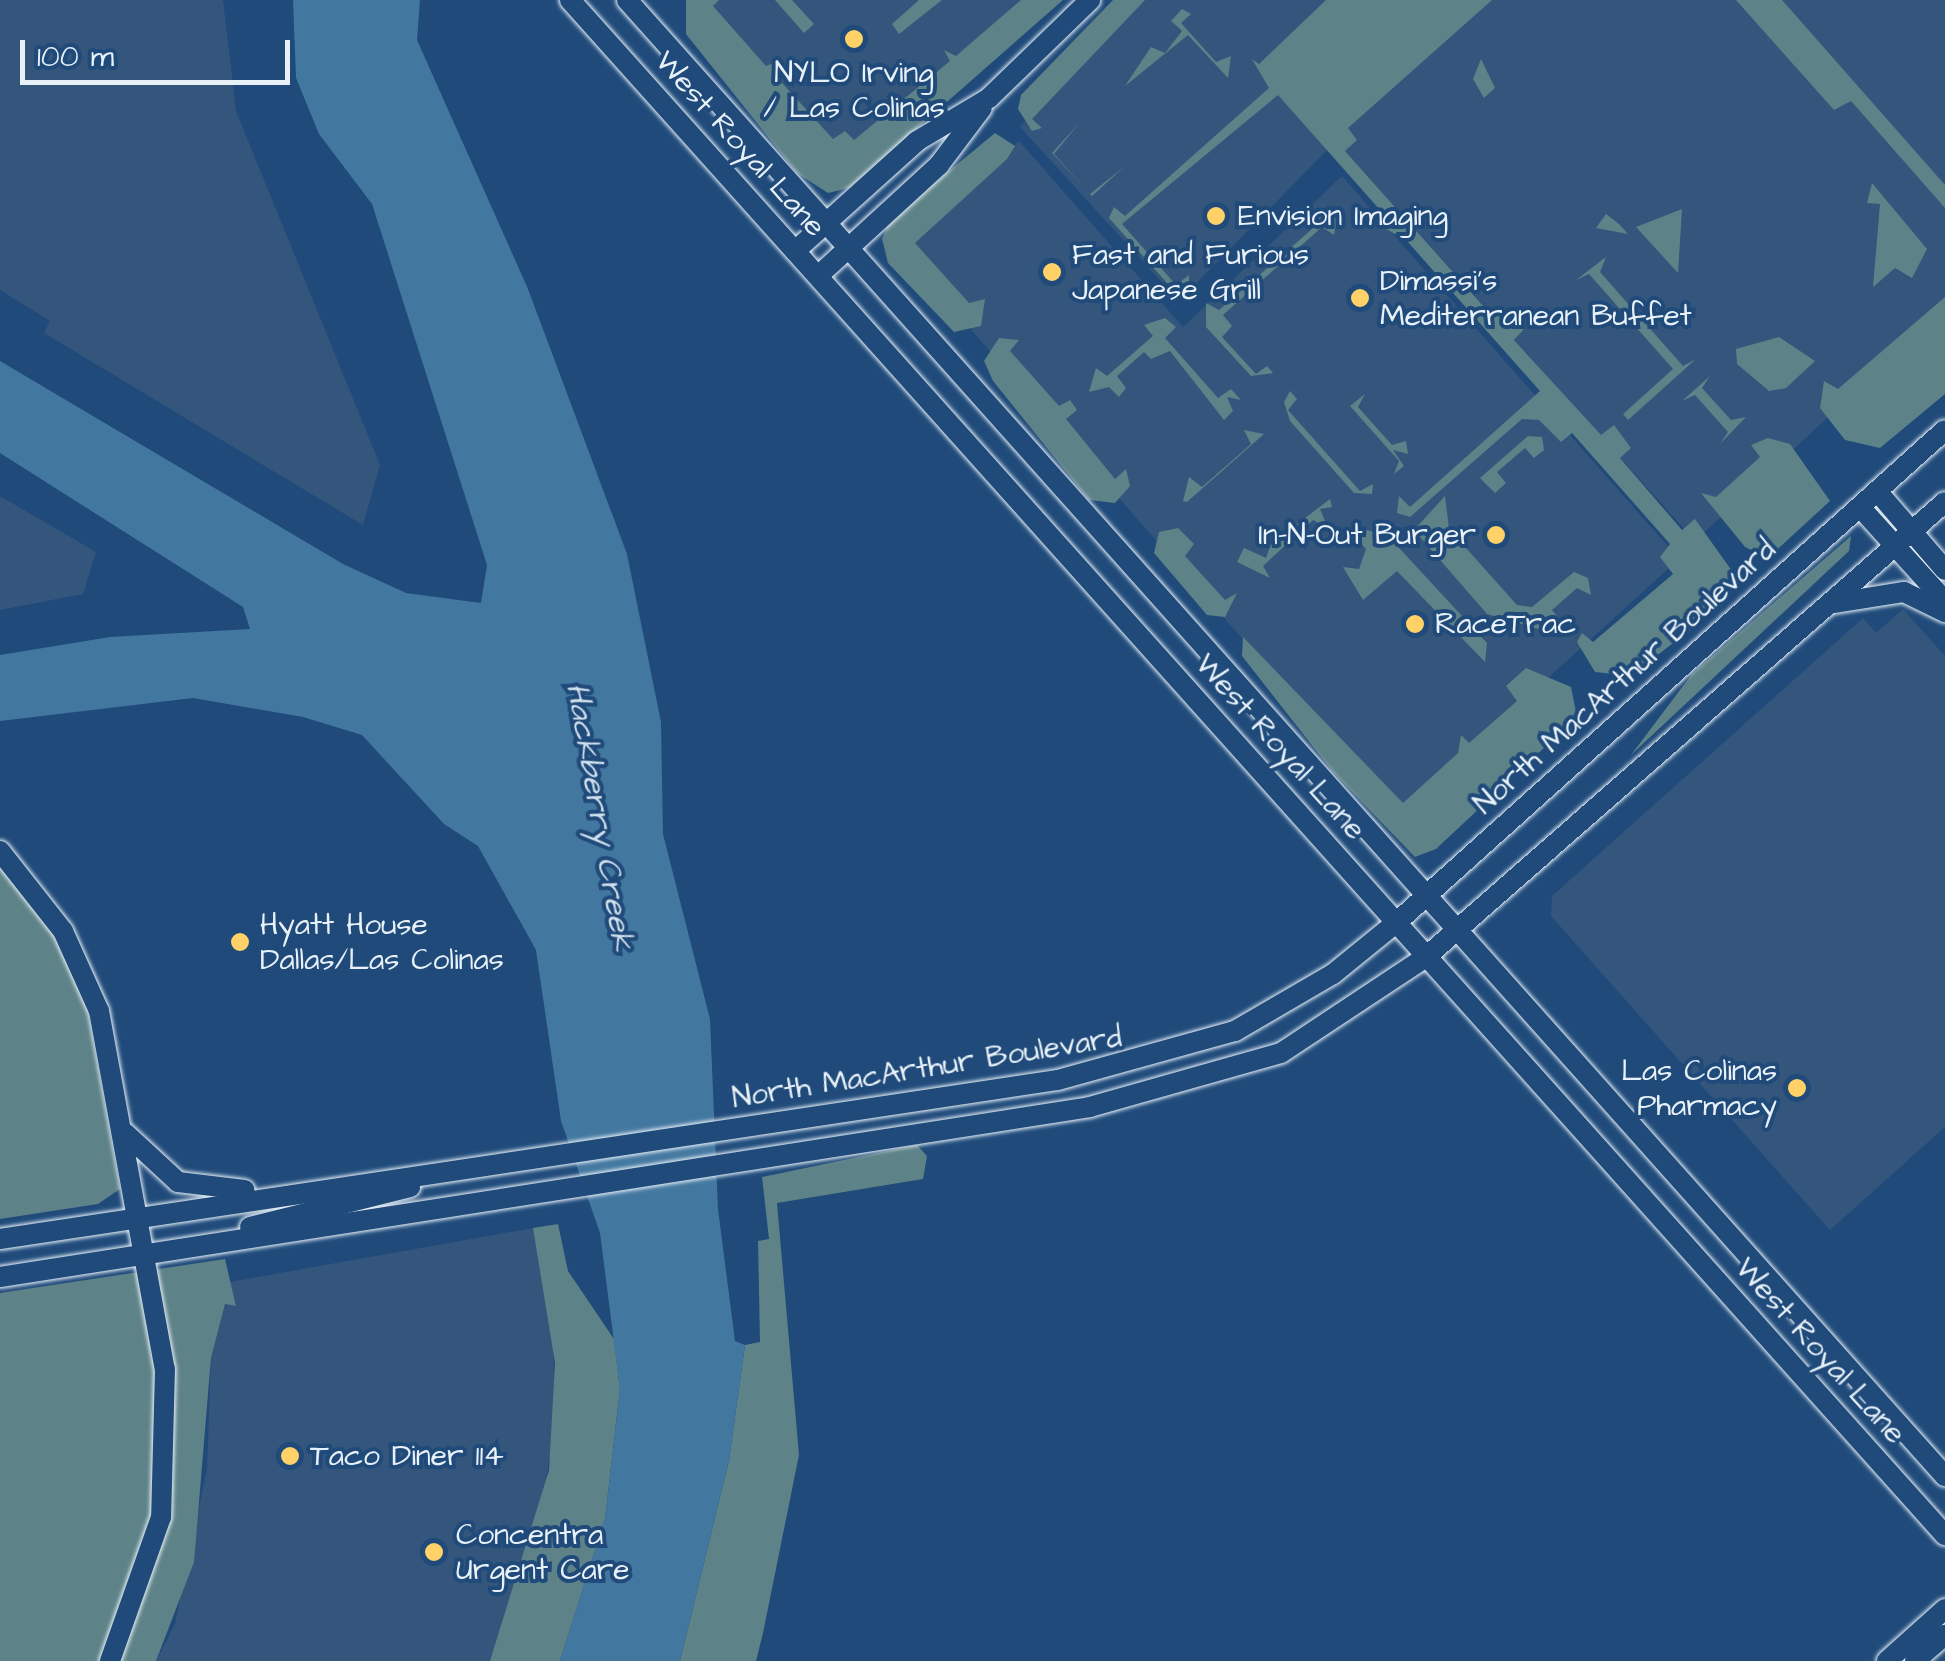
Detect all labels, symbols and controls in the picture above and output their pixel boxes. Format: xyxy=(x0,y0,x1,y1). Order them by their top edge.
scale bar xyxy=(25,20,295,82)
marker: NYLO Irving / Las Colinas xyxy=(843,28,865,50)
text: 100 m xyxy=(37,36,114,78)
street label: West Royal Lane xyxy=(647,44,833,244)
place label: NYLO Irving / Las Colinas xyxy=(763,55,945,126)
place label: Envision Imaging xyxy=(1238,198,1448,234)
marker: Envision Imaging xyxy=(1203,203,1229,229)
place label: Fast and Furious Japanese Grill xyxy=(1072,237,1309,308)
marker: Fast and Furious Japanese Grill xyxy=(1041,261,1063,283)
place label: Dimassi's Mediterranean Buffet xyxy=(1380,263,1692,334)
marker: Dimassi's Mediterranean Buffet xyxy=(1349,287,1371,309)
place label: In-N-Out Burger xyxy=(1258,517,1476,553)
marker: In-N-Out Burger xyxy=(1485,524,1507,546)
street label: North MacArthur Boulevard xyxy=(1467,532,1783,822)
place label: RaceTrac xyxy=(1435,606,1576,642)
marker: RaceTrac xyxy=(1404,613,1426,635)
street label: West Royal Lane xyxy=(1187,647,1373,847)
water label: Hackberry Creek xyxy=(557,680,641,954)
place label: Hyatt House Dallas/Las Colinas xyxy=(260,907,504,978)
marker: Hyatt House Dallas/Las Colinas xyxy=(229,931,251,953)
street label: North MacArthur Boulevard xyxy=(730,1019,1124,1117)
place label: Las Colinas Pharmacy xyxy=(1621,1053,1777,1124)
marker: Las Colinas Pharmacy xyxy=(1786,1077,1808,1099)
street label: West Royal Lane xyxy=(1727,1251,1913,1451)
place label: Taco Diner 114 xyxy=(310,1438,504,1474)
marker: Taco Diner 114 xyxy=(279,1445,301,1467)
place label: Concentra Urgent Care xyxy=(456,1517,630,1588)
marker: Concentra Urgent Care xyxy=(421,1539,447,1565)

